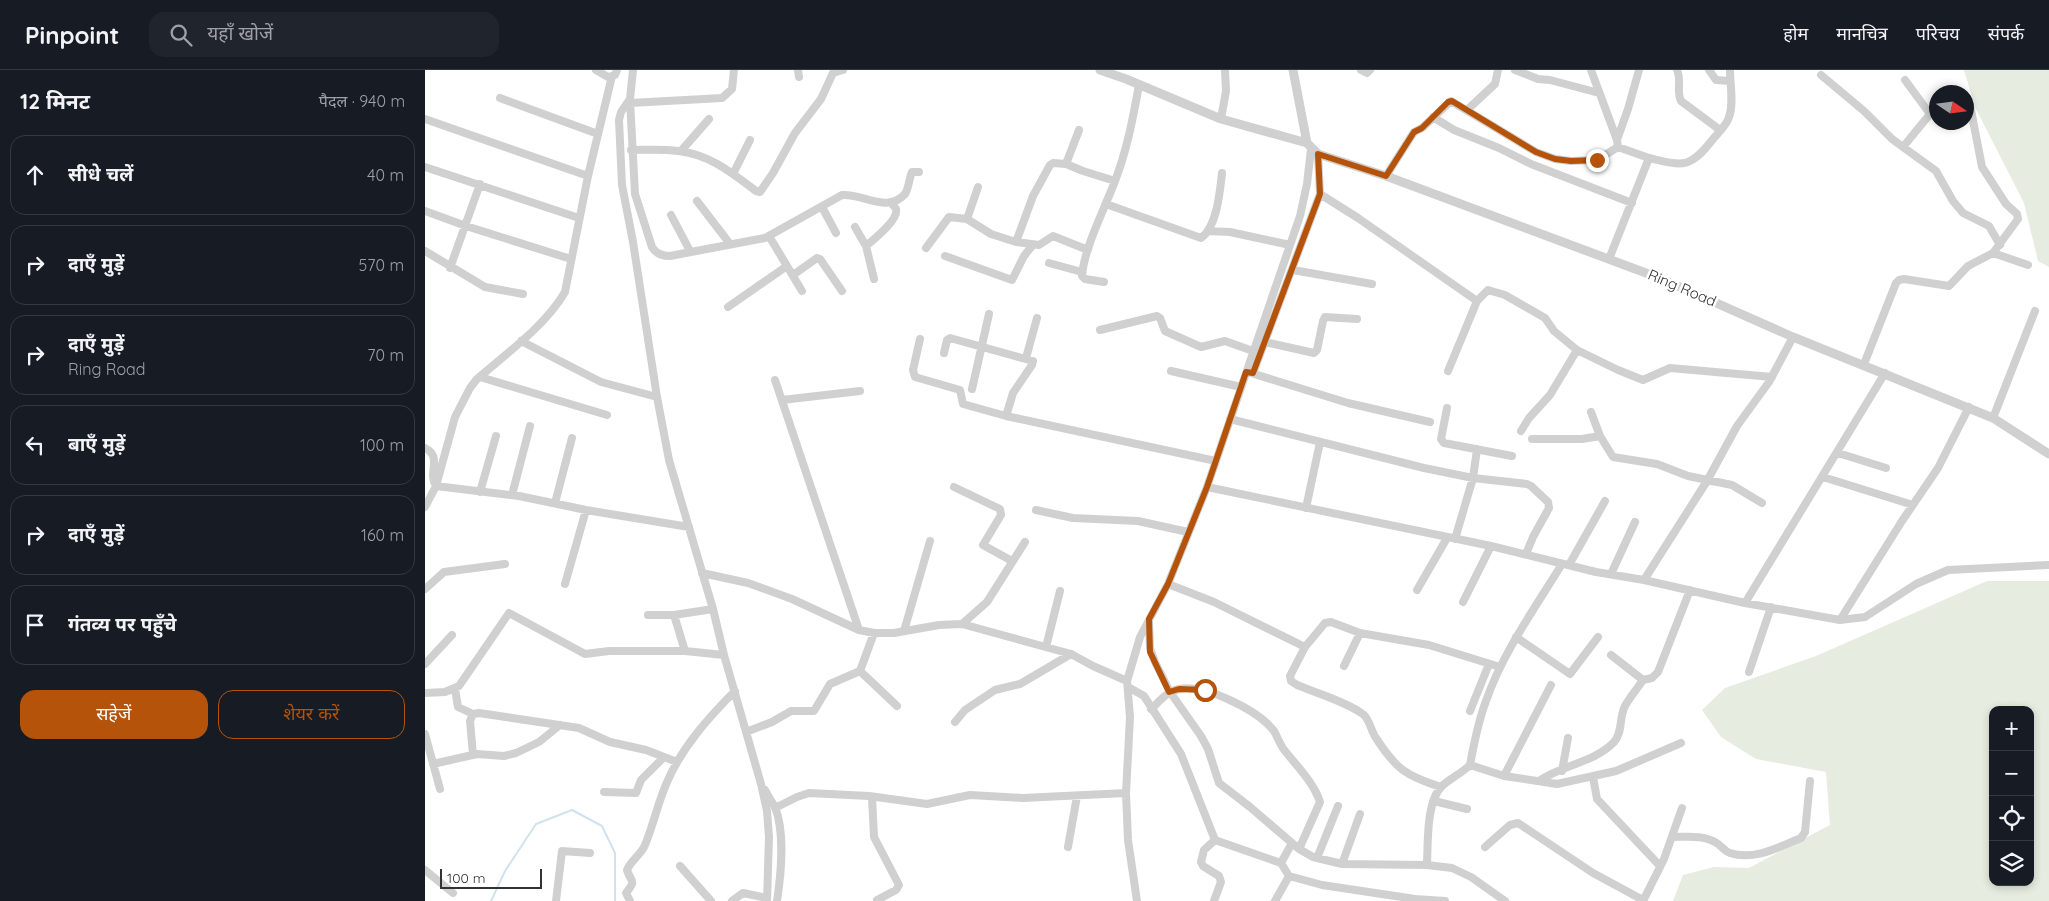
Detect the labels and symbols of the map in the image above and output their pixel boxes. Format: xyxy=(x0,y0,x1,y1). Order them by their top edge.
north arrow xyxy=(1929,85,1974,130)
route end xyxy=(1586,149,1609,172)
street label: Ring Road xyxy=(1645,265,1719,310)
route start xyxy=(1194,679,1217,702)
scale bar xyxy=(440,866,543,889)

